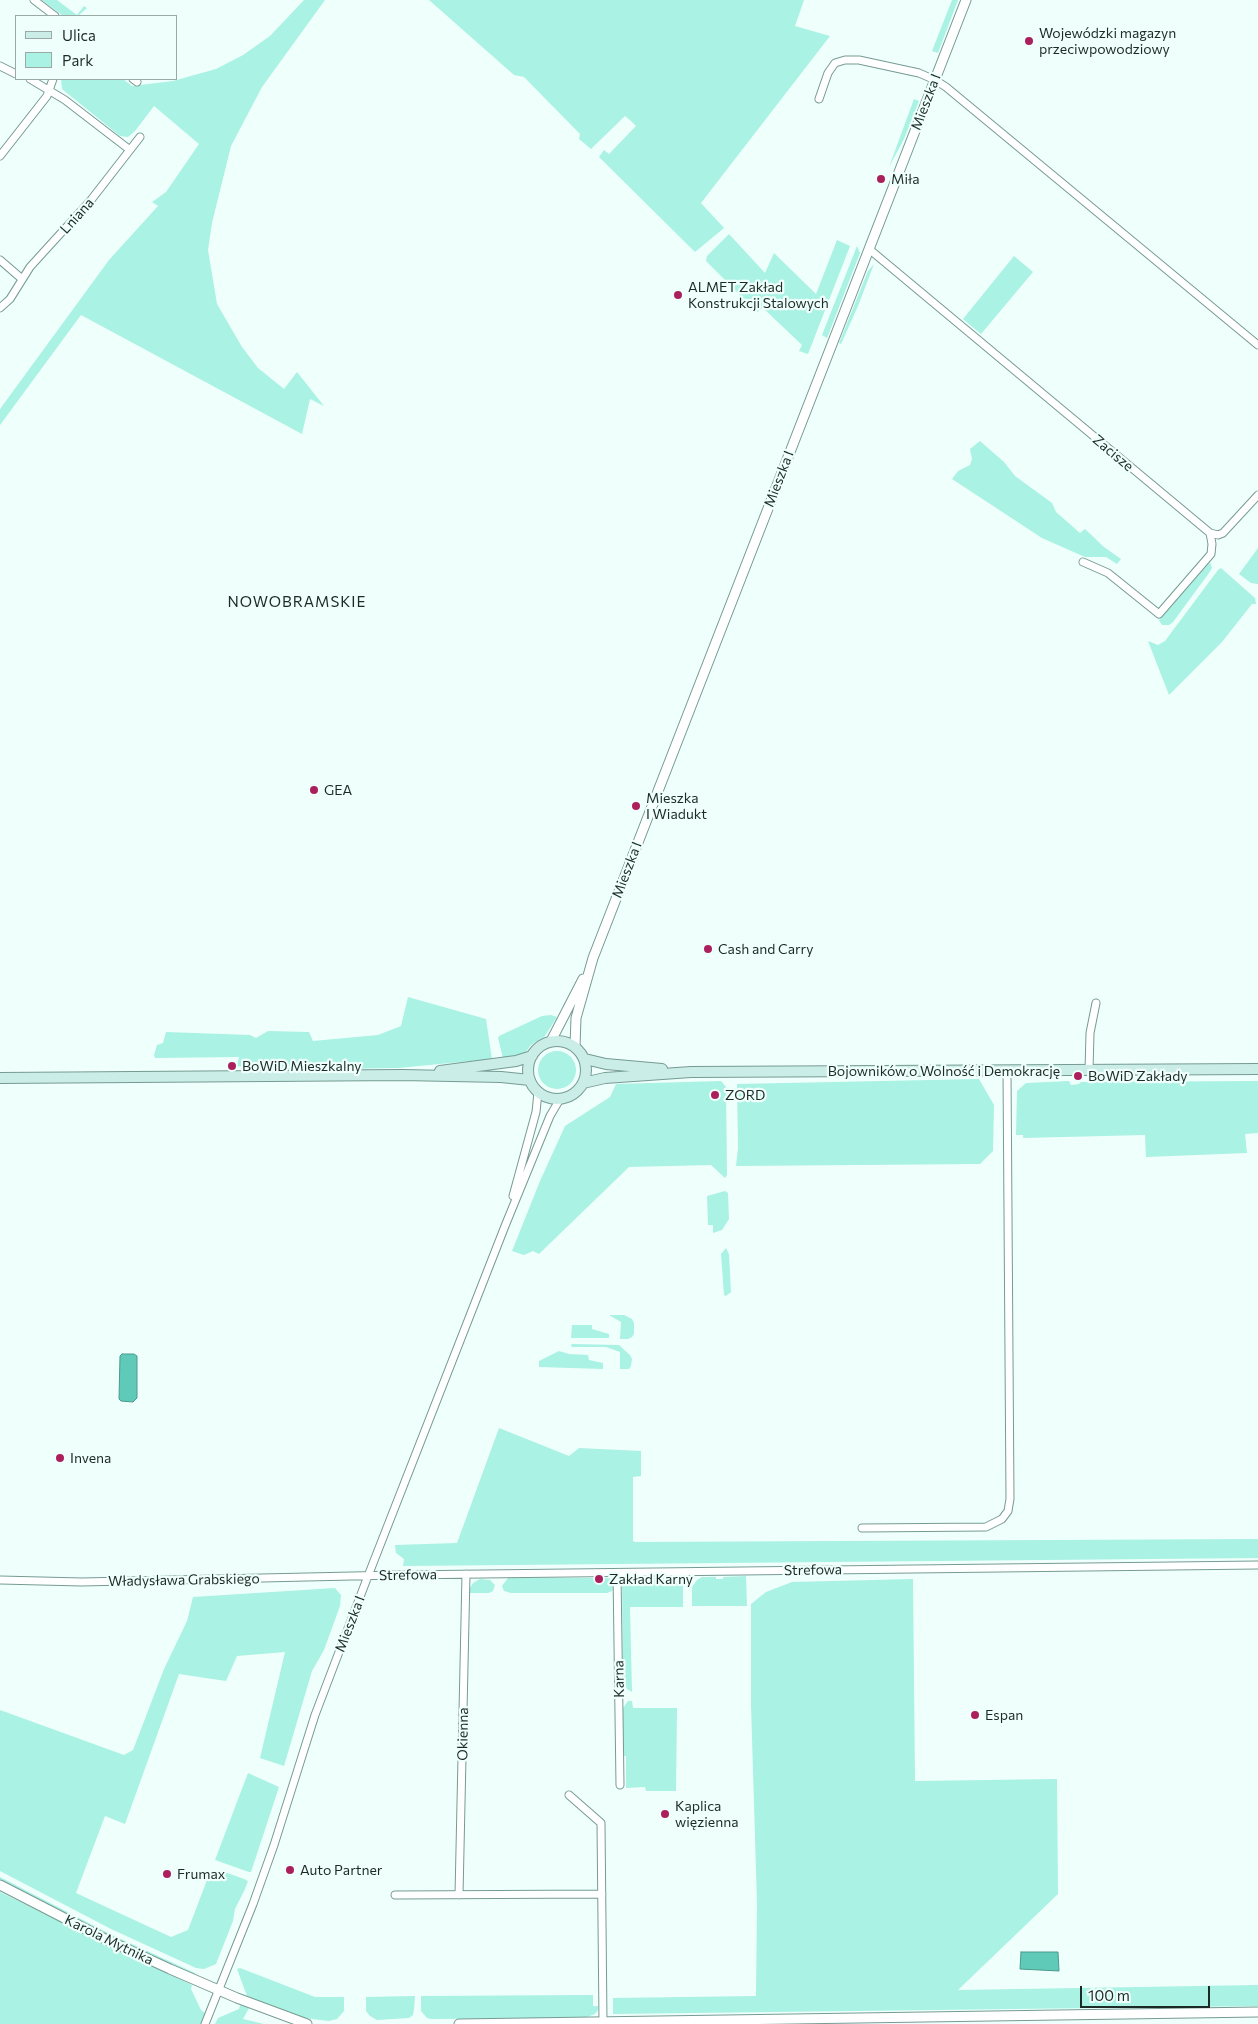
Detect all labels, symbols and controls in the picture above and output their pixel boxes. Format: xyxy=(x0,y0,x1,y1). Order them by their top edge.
legend xyxy=(15,15,178,80)
place label: Wojewódzki magazyn przeciwpowodziowy xyxy=(1039,25,1176,58)
text: Ulica xyxy=(62,26,96,44)
marker: Wojewódzki magazyn przeciwpowodziowy xyxy=(1023,35,1035,47)
text: Park xyxy=(62,51,93,69)
street label: Mieszka I xyxy=(908,71,944,133)
place label: Miła xyxy=(891,171,920,187)
marker: Miła xyxy=(875,173,887,185)
street label: Lniana xyxy=(57,195,97,237)
place label: ALMET Zakład Konstrukcji Stalowych xyxy=(688,279,829,312)
marker: ALMET Zakład Konstrukcji Stalowych xyxy=(672,289,684,301)
street label: Zacisze xyxy=(1089,431,1137,475)
street label: Mieszka I xyxy=(761,448,797,510)
district label: NOWOBRAMSKIE xyxy=(226,593,368,611)
place label: GEA xyxy=(324,782,352,798)
marker: GEA xyxy=(308,784,320,796)
place label: Mieszka I Wiadukt xyxy=(646,790,707,822)
marker: Mieszka I Wiadukt xyxy=(630,800,642,812)
street label: Mieszka I xyxy=(609,839,645,901)
place label: Cash and Carry xyxy=(718,941,813,957)
marker: Cash and Carry xyxy=(702,943,714,955)
place label: BoWiD Mieszkalny xyxy=(242,1058,362,1074)
marker: BoWiD Mieszkalny xyxy=(226,1060,238,1072)
street label: Bojowników o Wolność i Demokrację xyxy=(828,1063,1060,1079)
place label: BoWiD Zakłady xyxy=(1088,1068,1187,1084)
marker: BoWiD Zakłady xyxy=(1072,1070,1084,1082)
place label: ZORD xyxy=(725,1087,765,1103)
marker: ZORD xyxy=(709,1089,721,1101)
place label: Invena xyxy=(70,1450,111,1466)
marker: Invena xyxy=(54,1452,66,1464)
street label: Strefowa xyxy=(784,1561,842,1579)
street label: Strefowa xyxy=(379,1566,437,1584)
street label: Władysława Grabskiego xyxy=(108,1570,260,1590)
place label: Zakład Karny xyxy=(609,1571,693,1587)
marker: Zakład Karny xyxy=(593,1573,605,1585)
street label: Mieszka I xyxy=(332,1593,368,1655)
street label: Karna xyxy=(610,1660,628,1698)
street label: Okienna xyxy=(454,1707,472,1761)
place label: Espan xyxy=(985,1707,1023,1723)
marker: Espan xyxy=(969,1709,981,1721)
place label: Kaplica więzienna xyxy=(675,1798,738,1830)
marker: Kaplica więzienna xyxy=(659,1808,671,1820)
place label: Auto Partner xyxy=(300,1862,382,1878)
marker: Auto Partner xyxy=(284,1864,296,1876)
place label: Frumax xyxy=(177,1866,225,1882)
marker: Frumax xyxy=(161,1868,173,1880)
street label: Karola Mytnika xyxy=(62,1911,156,1969)
scale bar xyxy=(1083,1976,1213,2008)
text: 100 m xyxy=(1088,1986,1130,2004)

